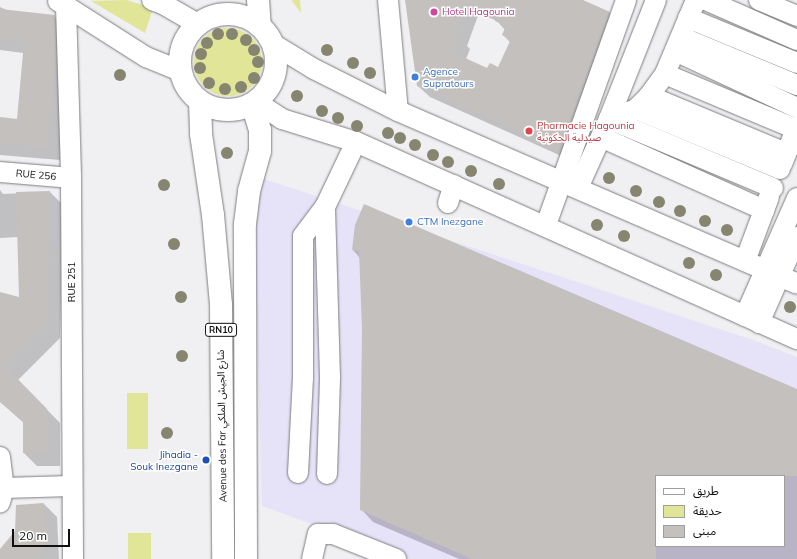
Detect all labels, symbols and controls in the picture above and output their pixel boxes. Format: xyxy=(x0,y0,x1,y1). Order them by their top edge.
place label: Hotel Hagounia xyxy=(442,6,515,18)
marker: Hotel Hagounia xyxy=(429,7,439,17)
place label: Agence Supratours xyxy=(423,65,474,88)
marker: Agence Supratours xyxy=(410,72,420,82)
place label: Pharmacie Hagounia صيدلية الحكونية xyxy=(537,119,635,142)
marker: Pharmacie Hagounia صيدلية الحكونية xyxy=(524,126,534,136)
street label: RUE 256 xyxy=(15,167,57,183)
place label: CTM Inezgane xyxy=(417,216,483,228)
marker: CTM Inezgane xyxy=(404,217,414,227)
street label: RUE 251 xyxy=(66,262,78,302)
road number: RN10 xyxy=(205,323,237,337)
street label: Avenue des Far شارع الجيش الملكي xyxy=(215,350,229,502)
place label: Jihadia - Souk Inezgane xyxy=(130,448,198,472)
marker: Jihadia - Souk Inezgane xyxy=(201,455,211,465)
legend xyxy=(655,475,785,547)
text: طريق xyxy=(693,483,719,498)
text: حديقة xyxy=(693,503,722,518)
scale bar xyxy=(14,521,72,547)
text: مبنى xyxy=(693,523,716,538)
text: 20 m xyxy=(19,528,47,543)

